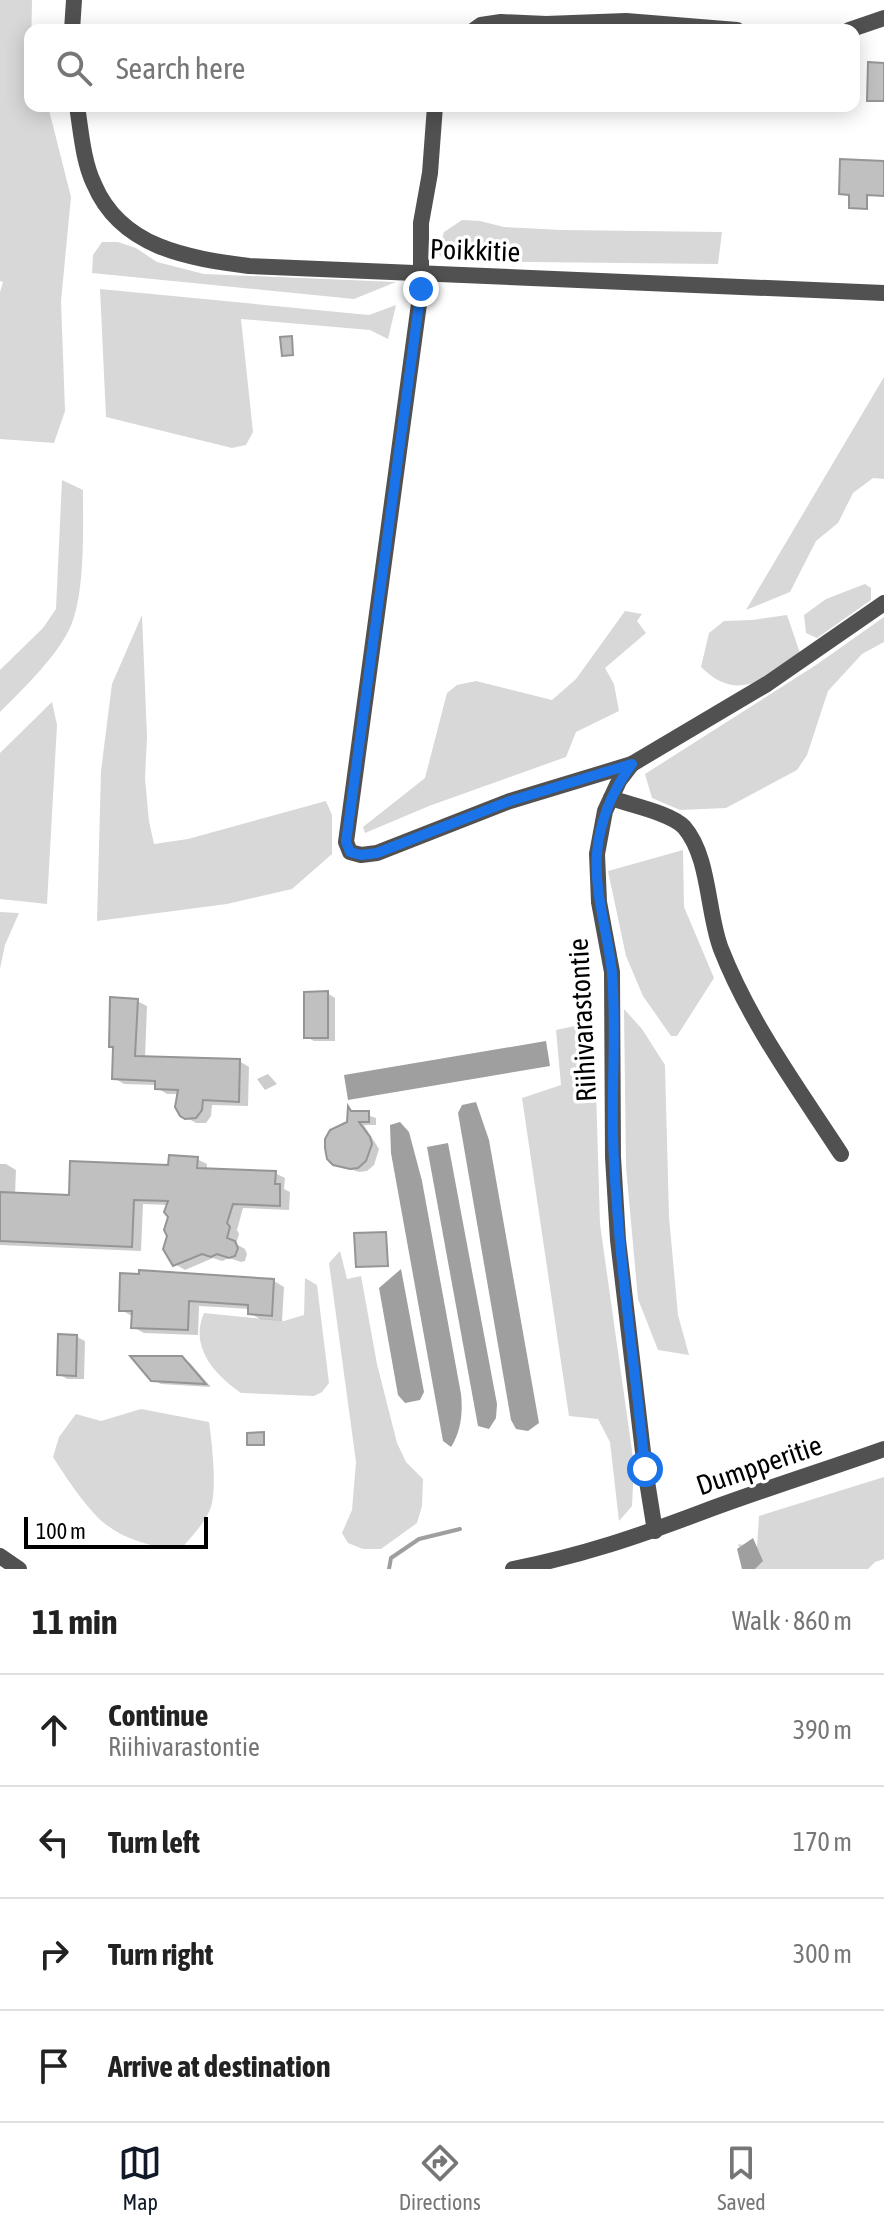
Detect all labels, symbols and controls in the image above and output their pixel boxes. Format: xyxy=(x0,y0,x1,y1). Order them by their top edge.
search box xyxy=(24,24,860,112)
icon: search xyxy=(52,46,96,90)
text: Search here xyxy=(116,51,245,85)
street label: Poikkitie xyxy=(429,232,521,268)
route end xyxy=(403,271,439,307)
street label: Riihivarastontie xyxy=(562,938,602,1102)
street label: Dumpperitie xyxy=(692,1429,826,1501)
route start xyxy=(627,1451,663,1487)
scale bar xyxy=(24,1513,208,1549)
text: 100 m xyxy=(36,1518,86,1544)
text: 11 min xyxy=(32,1602,117,1641)
text: Walk · 860 m xyxy=(732,1606,852,1636)
text: Continue xyxy=(108,1698,208,1732)
icon: ahead xyxy=(32,1708,76,1752)
text: 390 m xyxy=(793,1715,852,1745)
text: Riihivarastontie xyxy=(108,1732,260,1762)
icon: left xyxy=(32,1820,76,1864)
text: Turn left xyxy=(108,1825,200,1859)
text: 170 m xyxy=(793,1827,852,1857)
icon: right xyxy=(32,1932,76,1976)
text: Turn right xyxy=(108,1937,214,1971)
text: 300 m xyxy=(793,1939,852,1969)
icon: arrive xyxy=(32,2044,76,2088)
text: Arrive at destination xyxy=(108,2049,330,2083)
tab: Map xyxy=(118,2141,162,2215)
tab: Directions xyxy=(399,2141,481,2215)
tab: Saved xyxy=(717,2141,766,2215)

